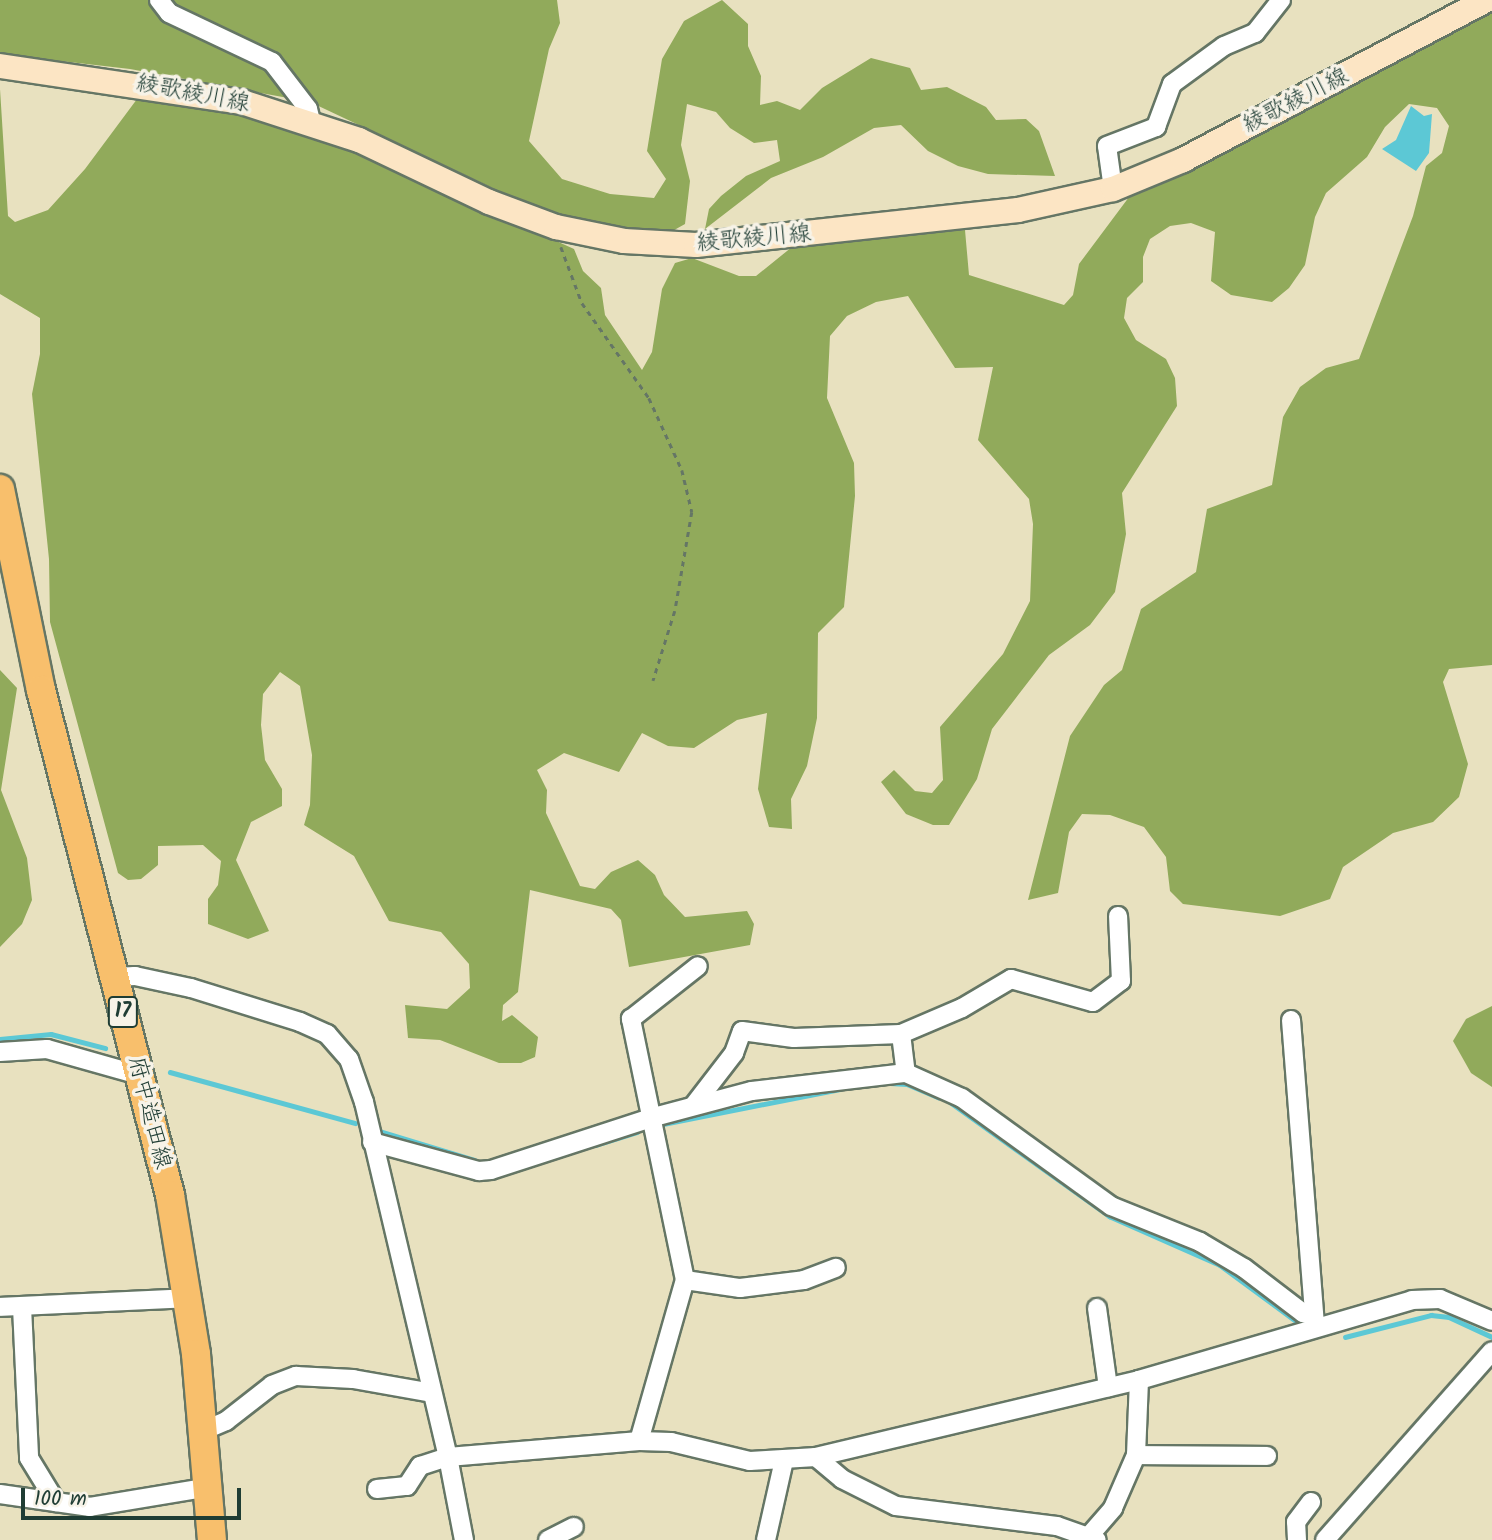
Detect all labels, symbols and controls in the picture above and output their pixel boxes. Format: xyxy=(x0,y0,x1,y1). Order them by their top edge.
street label: 綾歌綾川線 xyxy=(1239,63,1353,139)
street label: 綾歌綾川線 xyxy=(134,69,252,119)
street label: 綾歌綾川線 xyxy=(696,220,812,258)
road number: 17 xyxy=(107,995,139,1030)
street label: 府中造田線 xyxy=(122,1054,176,1172)
scale bar xyxy=(24,1474,245,1518)
text: 100 m xyxy=(34,1483,87,1516)

